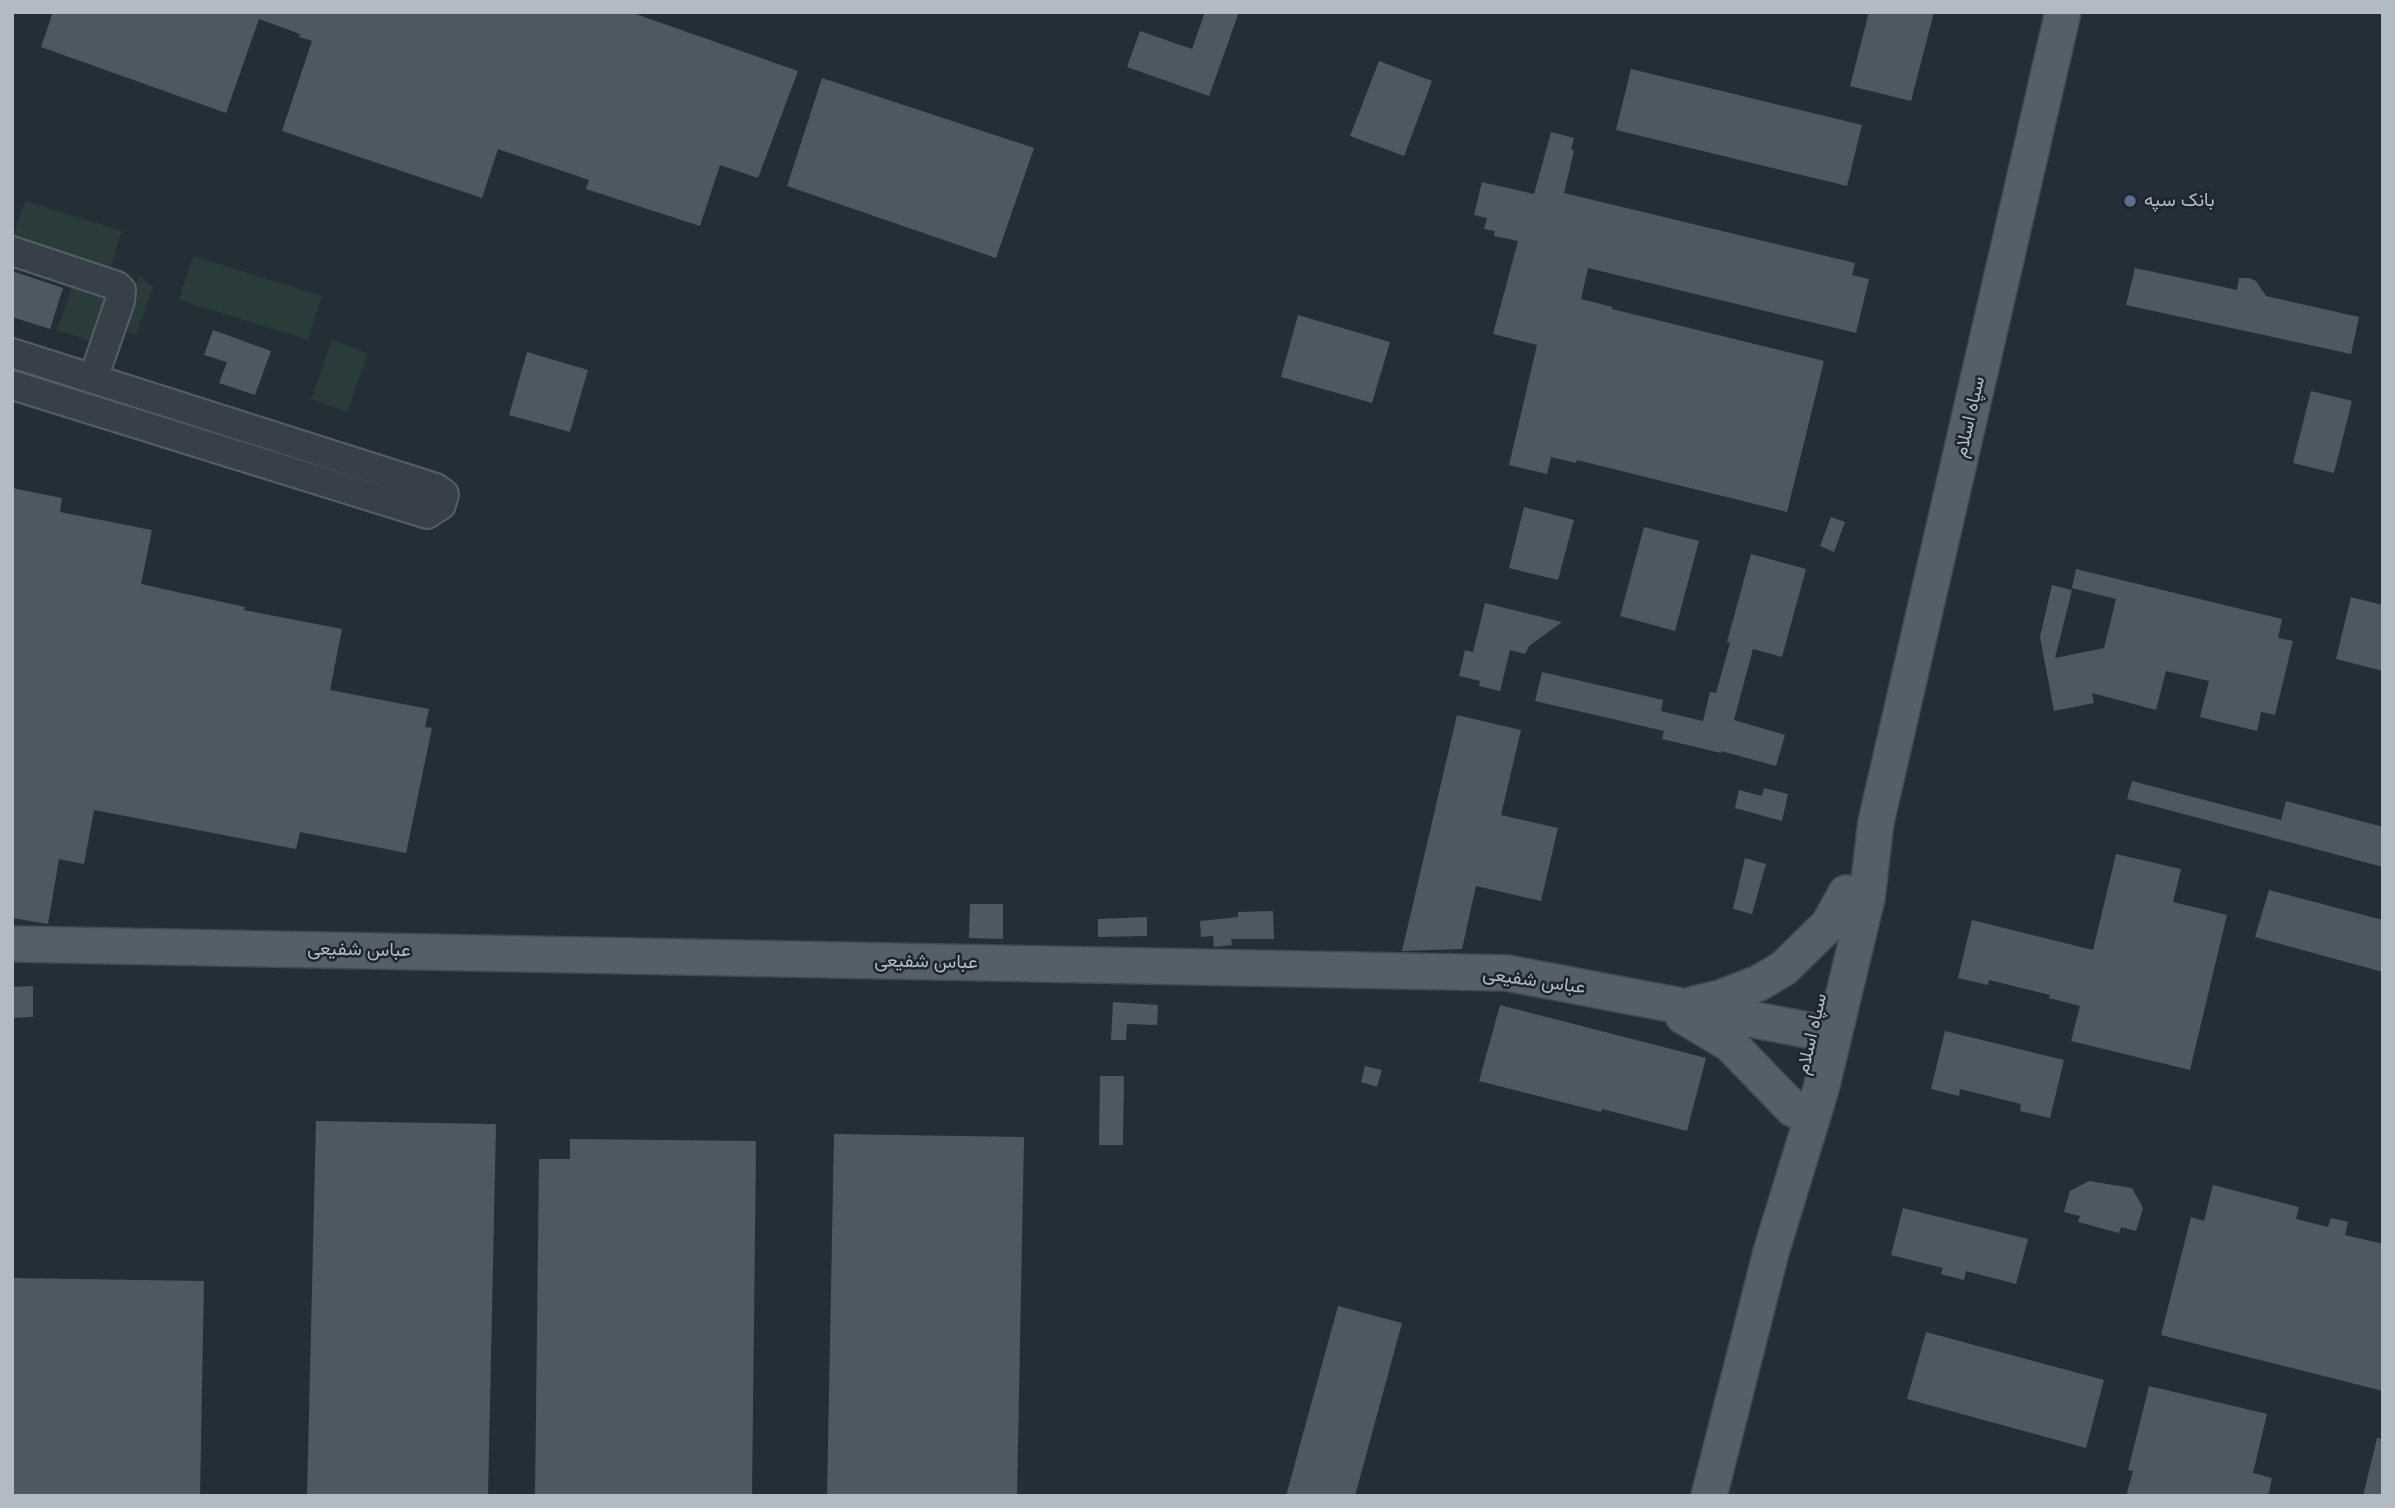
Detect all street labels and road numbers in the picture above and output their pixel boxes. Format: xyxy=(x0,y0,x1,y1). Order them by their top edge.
street label: سپاه اسلام xyxy=(1950,374,1990,460)
street label: عباس شفیعی xyxy=(307,938,411,962)
street label: عباس شفیعی xyxy=(874,950,978,974)
street label: عباس شفیعی xyxy=(1481,963,1587,999)
street label: سپاه اسلام xyxy=(1792,991,1832,1077)

